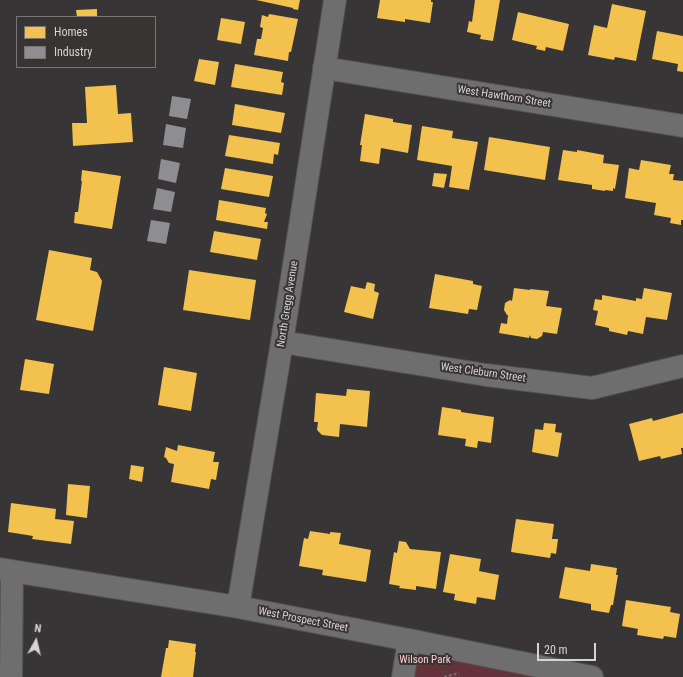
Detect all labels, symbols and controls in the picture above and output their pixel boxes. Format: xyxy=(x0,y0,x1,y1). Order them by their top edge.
legend xyxy=(16,16,156,68)
text: Homes xyxy=(54,25,88,39)
text: Industry xyxy=(54,45,92,59)
street label: West Hawthorn Street xyxy=(456,83,552,111)
street label: North Gregg Avenue xyxy=(275,260,301,348)
street label: West Cleburn Street xyxy=(440,360,526,386)
street label: West Prospect Street xyxy=(257,605,349,635)
north arrow xyxy=(16,621,56,661)
text: N xyxy=(33,622,42,636)
scale bar xyxy=(539,635,598,661)
text: 20 m xyxy=(544,643,568,657)
park label: Wilson Park xyxy=(399,653,451,667)

